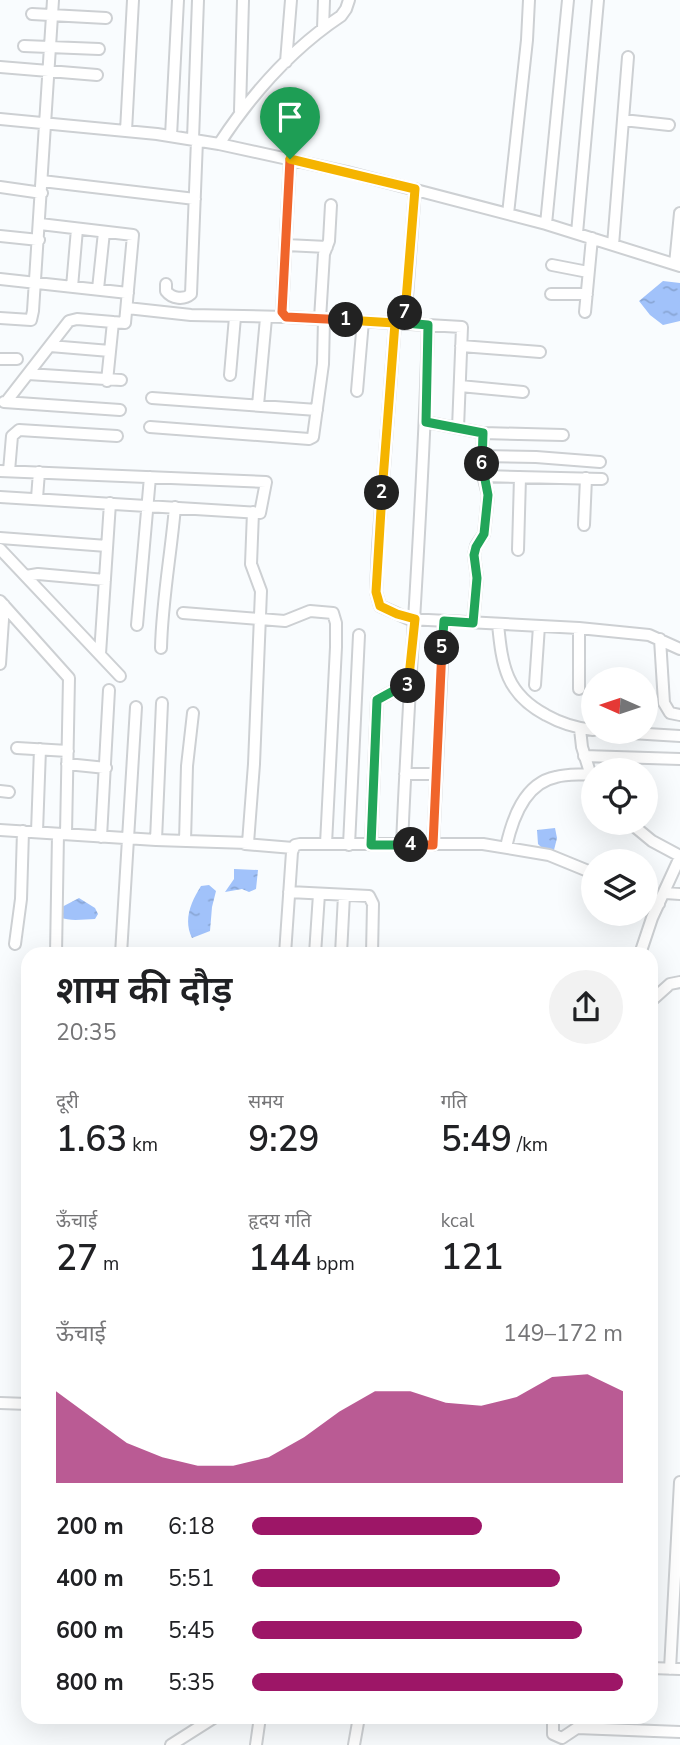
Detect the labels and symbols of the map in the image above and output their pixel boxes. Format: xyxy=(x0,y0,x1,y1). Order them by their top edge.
pin xyxy=(260,87,320,159)
pin: 7 xyxy=(388,296,422,330)
pin: 1 xyxy=(328,302,364,338)
pin: 6 xyxy=(464,447,500,482)
pin: 2 xyxy=(364,476,400,510)
pin: 5 xyxy=(424,630,460,666)
north arrow xyxy=(581,667,658,744)
pin: 3 xyxy=(390,668,426,704)
pin: 4 xyxy=(394,828,428,862)

